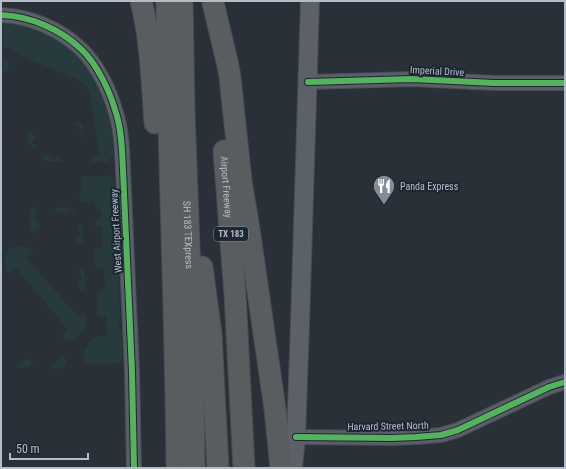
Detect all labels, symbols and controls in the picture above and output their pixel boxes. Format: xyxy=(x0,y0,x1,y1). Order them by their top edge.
street label: Imperial Drive xyxy=(410,64,465,78)
street label: Airport Freeway xyxy=(219,156,235,218)
restaurant icon: Panda Express xyxy=(371,173,397,206)
place label: Panda Express xyxy=(400,181,459,192)
street label: West Airport Freeway xyxy=(108,189,124,273)
street label: SH 183 TEXpress xyxy=(182,201,195,270)
road number: TX 183 xyxy=(214,227,248,241)
street label: Harvard Street North xyxy=(347,420,429,432)
scale bar xyxy=(10,435,88,461)
text: 50 m xyxy=(16,442,40,456)

